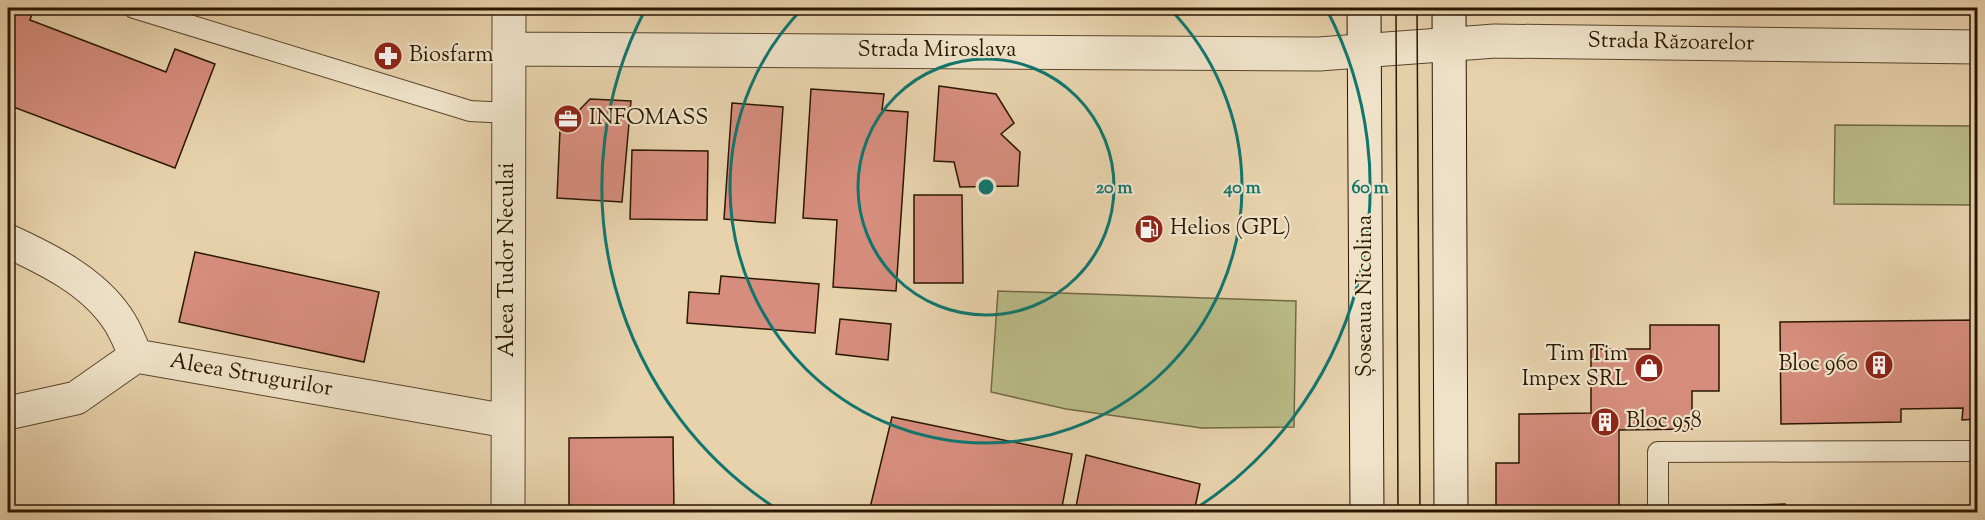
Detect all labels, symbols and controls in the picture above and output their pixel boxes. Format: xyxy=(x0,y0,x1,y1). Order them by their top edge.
street label: Strada Răzoarelor xyxy=(1587,26,1755,60)
street label: Strada Miroslava xyxy=(858,35,1016,67)
pharmacy icon: Biosfarm xyxy=(372,40,404,72)
place label: Biosfarm xyxy=(409,40,494,72)
office icon: INFOMASS xyxy=(552,103,584,135)
place label: INFOMASS xyxy=(589,103,708,135)
street label: Aleea Tudor Neculai xyxy=(492,162,524,358)
text: 20 m xyxy=(1096,176,1132,202)
text: 40 m xyxy=(1222,176,1261,202)
text: 60 m xyxy=(1351,176,1389,202)
centre of rings xyxy=(976,177,996,197)
fuel station icon: Helios (GPL) xyxy=(1133,213,1165,245)
place label: Helios (GPL) xyxy=(1170,213,1291,245)
street label: Șoseaua Nicolina xyxy=(1350,215,1382,377)
place label: Tim Tim Impex SRL xyxy=(1522,339,1628,396)
street label: Aleea Strugurilor xyxy=(167,346,335,406)
place label: Bloc 960 xyxy=(1778,349,1858,381)
building icon: Bloc 960 xyxy=(1863,349,1895,381)
shop icon: Tim Tim Impex SRL xyxy=(1633,352,1665,384)
building icon: Bloc 958 xyxy=(1589,406,1621,438)
place label: Bloc 958 xyxy=(1626,406,1702,438)

